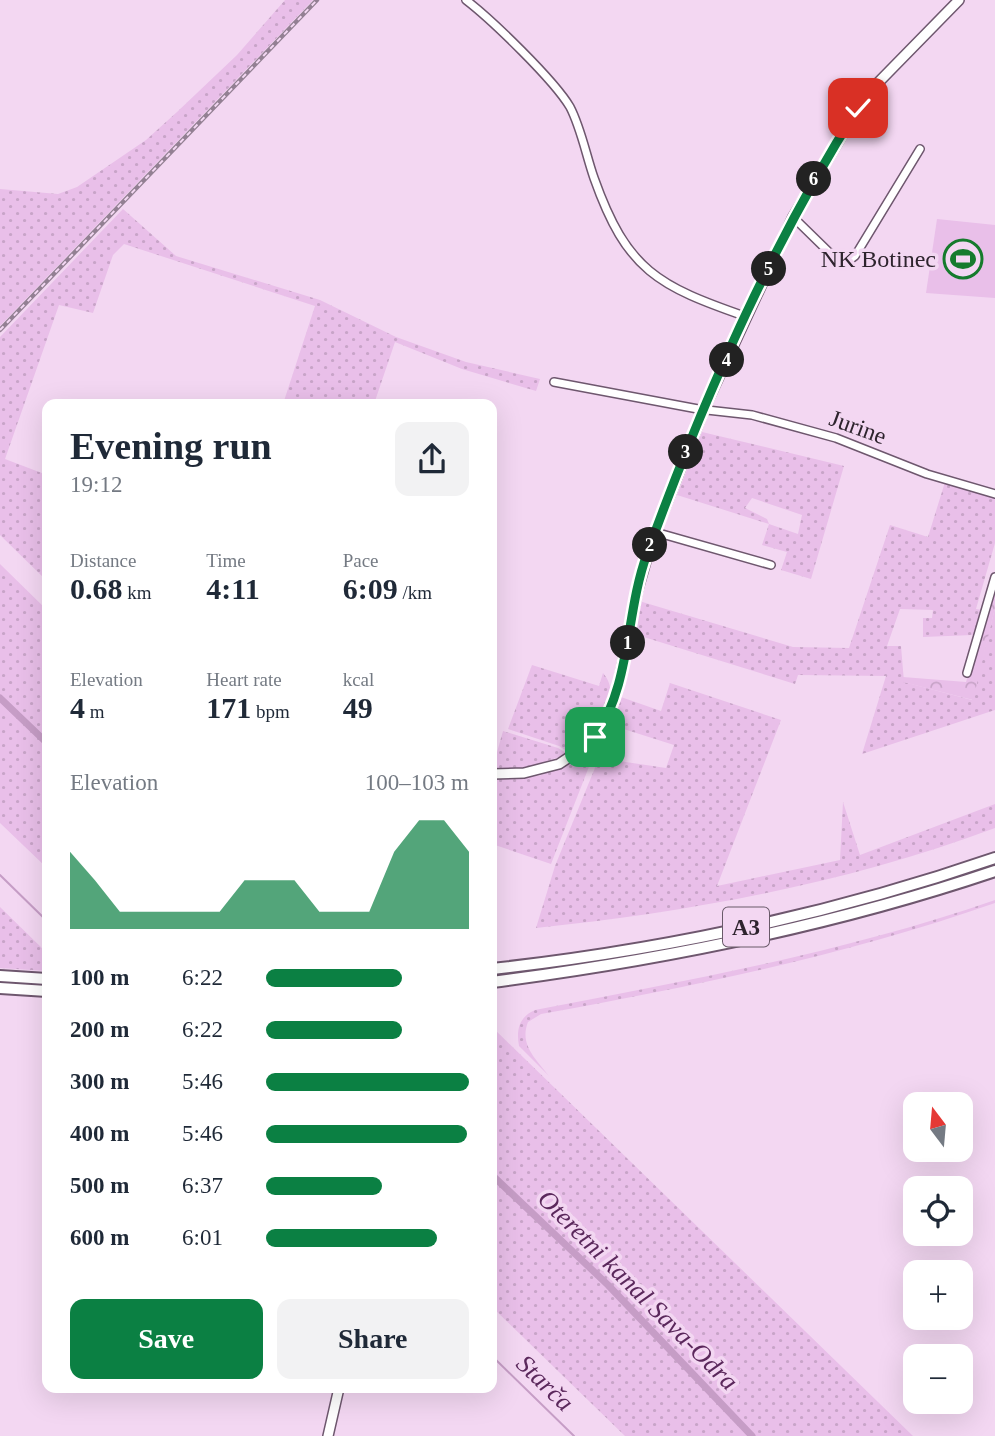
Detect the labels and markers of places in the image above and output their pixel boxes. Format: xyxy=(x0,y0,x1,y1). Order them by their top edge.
pin xyxy=(828,78,888,138)
pin: 6 xyxy=(796,162,832,196)
sports icon: NK Botinec xyxy=(942,238,984,280)
place label: NK Botinec xyxy=(821,246,936,272)
pin: 5 xyxy=(752,252,786,286)
pin: 4 xyxy=(710,342,744,378)
pin: 3 xyxy=(668,434,704,470)
pin: 2 xyxy=(632,528,668,562)
pin: 1 xyxy=(610,626,646,660)
pin xyxy=(565,707,625,767)

